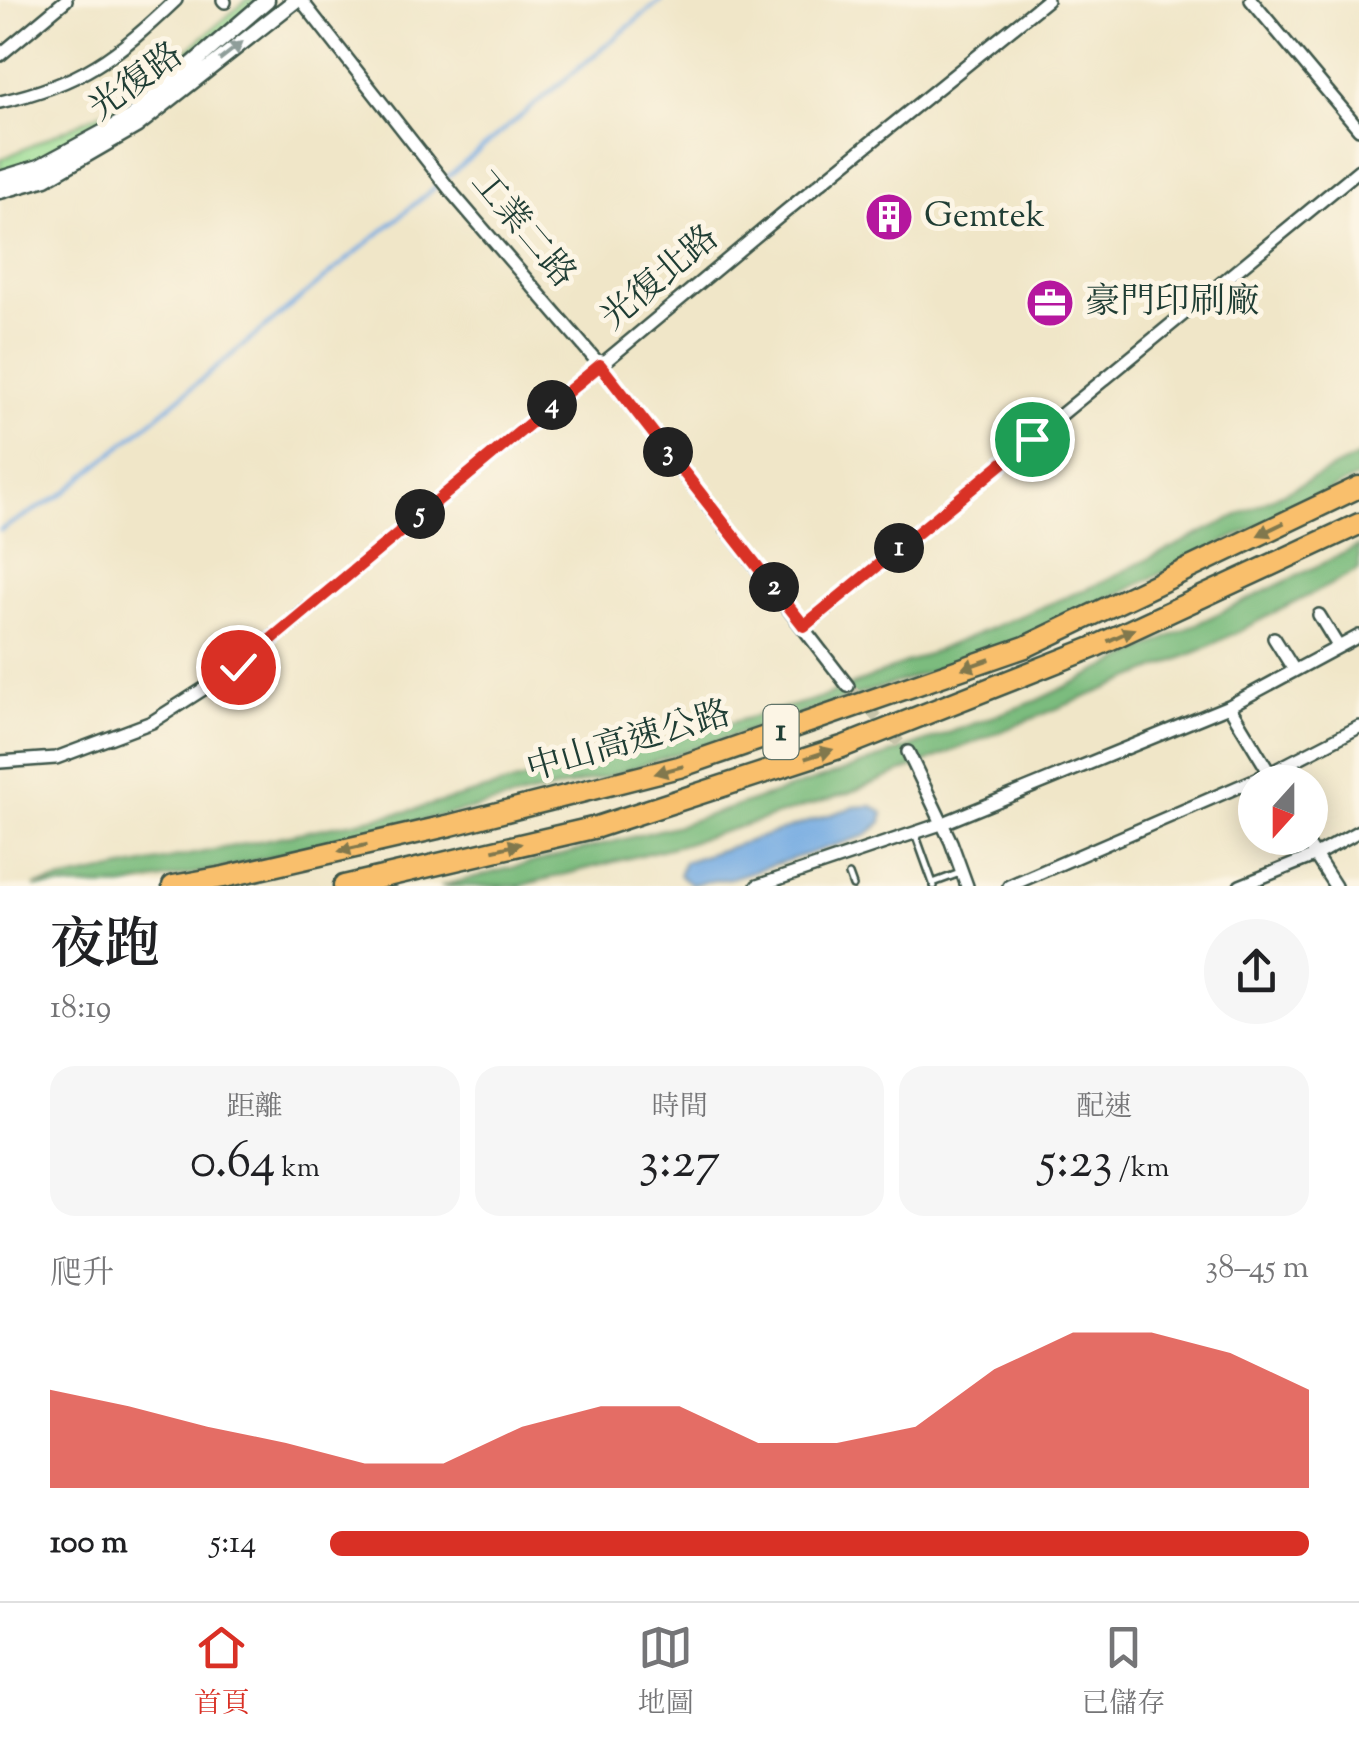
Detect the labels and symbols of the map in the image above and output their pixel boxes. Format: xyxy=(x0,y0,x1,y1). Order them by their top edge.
street label: 光復路 xyxy=(80,32,194,134)
one-way arrow xyxy=(218,42,244,62)
street label: 工業二路 xyxy=(457,160,587,300)
building icon: Gemtek xyxy=(863,191,915,243)
place label: Gemtek xyxy=(924,192,1045,243)
street label: 光復北路 xyxy=(591,214,731,344)
office icon: 豪門印刷廠 xyxy=(1024,277,1076,329)
place label: 豪門印刷廠 xyxy=(1085,278,1260,329)
pin: 4 xyxy=(527,380,577,430)
pin xyxy=(990,397,1075,482)
pin: 3 xyxy=(643,427,693,477)
pin: 5 xyxy=(395,489,445,539)
one-way arrow xyxy=(1256,520,1285,537)
pin: 1 xyxy=(874,523,924,573)
pin: 2 xyxy=(749,562,799,612)
pin xyxy=(196,625,281,710)
one-way arrow xyxy=(1106,627,1136,643)
one-way arrow xyxy=(961,658,991,673)
street label: 中山高速公路 xyxy=(521,690,737,796)
road number: 1 xyxy=(764,705,798,759)
one-way arrow xyxy=(804,746,834,761)
one-way arrow xyxy=(653,762,684,778)
north arrow xyxy=(1238,765,1328,855)
one-way arrow xyxy=(492,839,523,854)
one-way arrow xyxy=(337,841,368,856)

